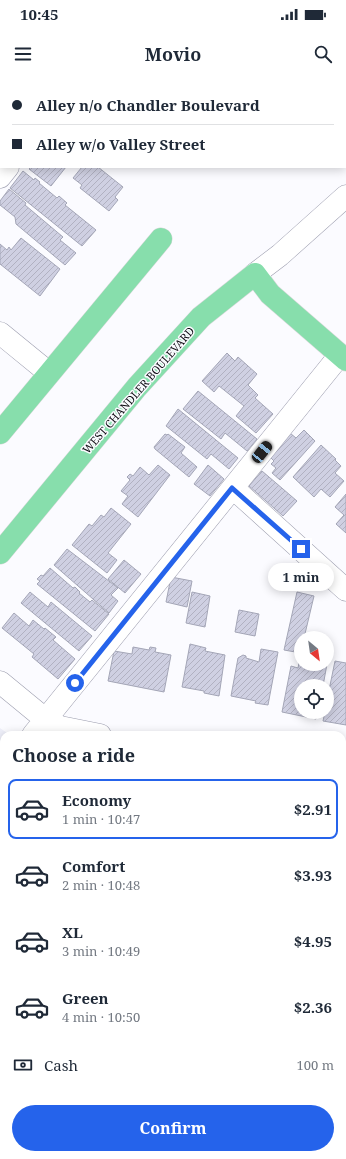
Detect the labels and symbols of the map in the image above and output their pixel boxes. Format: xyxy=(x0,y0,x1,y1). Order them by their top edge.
street label: WEST CHANDLER BOULEVARD xyxy=(79,323,197,457)
car xyxy=(250,439,274,465)
route end xyxy=(292,540,310,558)
callout: 1 min xyxy=(268,563,334,591)
north arrow xyxy=(294,631,334,671)
route start xyxy=(66,674,84,692)

